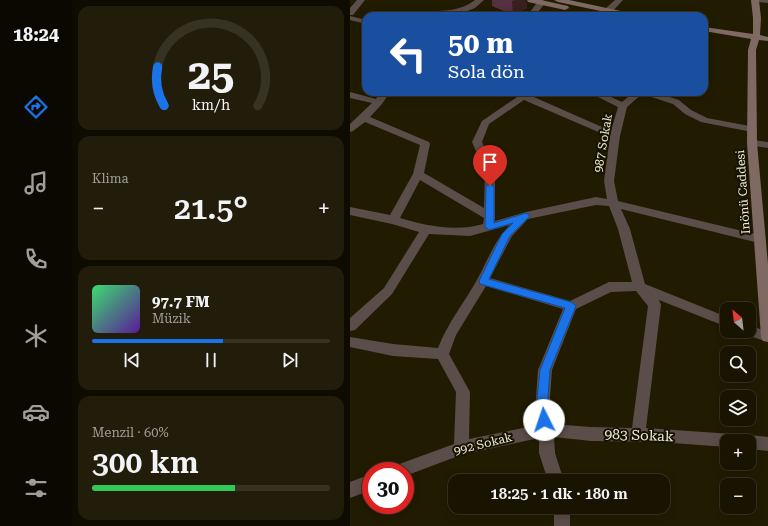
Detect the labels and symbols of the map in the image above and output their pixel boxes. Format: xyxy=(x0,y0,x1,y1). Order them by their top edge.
street label: 987 Sokak xyxy=(591,112,615,174)
pin xyxy=(473,145,507,186)
street label: Inönü Caddesi xyxy=(733,149,753,235)
north arrow xyxy=(720,302,756,338)
position arrow xyxy=(523,399,565,441)
street label: 983 Sokak xyxy=(604,426,674,444)
street label: 992 Sokak xyxy=(452,430,514,458)
speed limit sign: 30 xyxy=(362,462,414,514)

